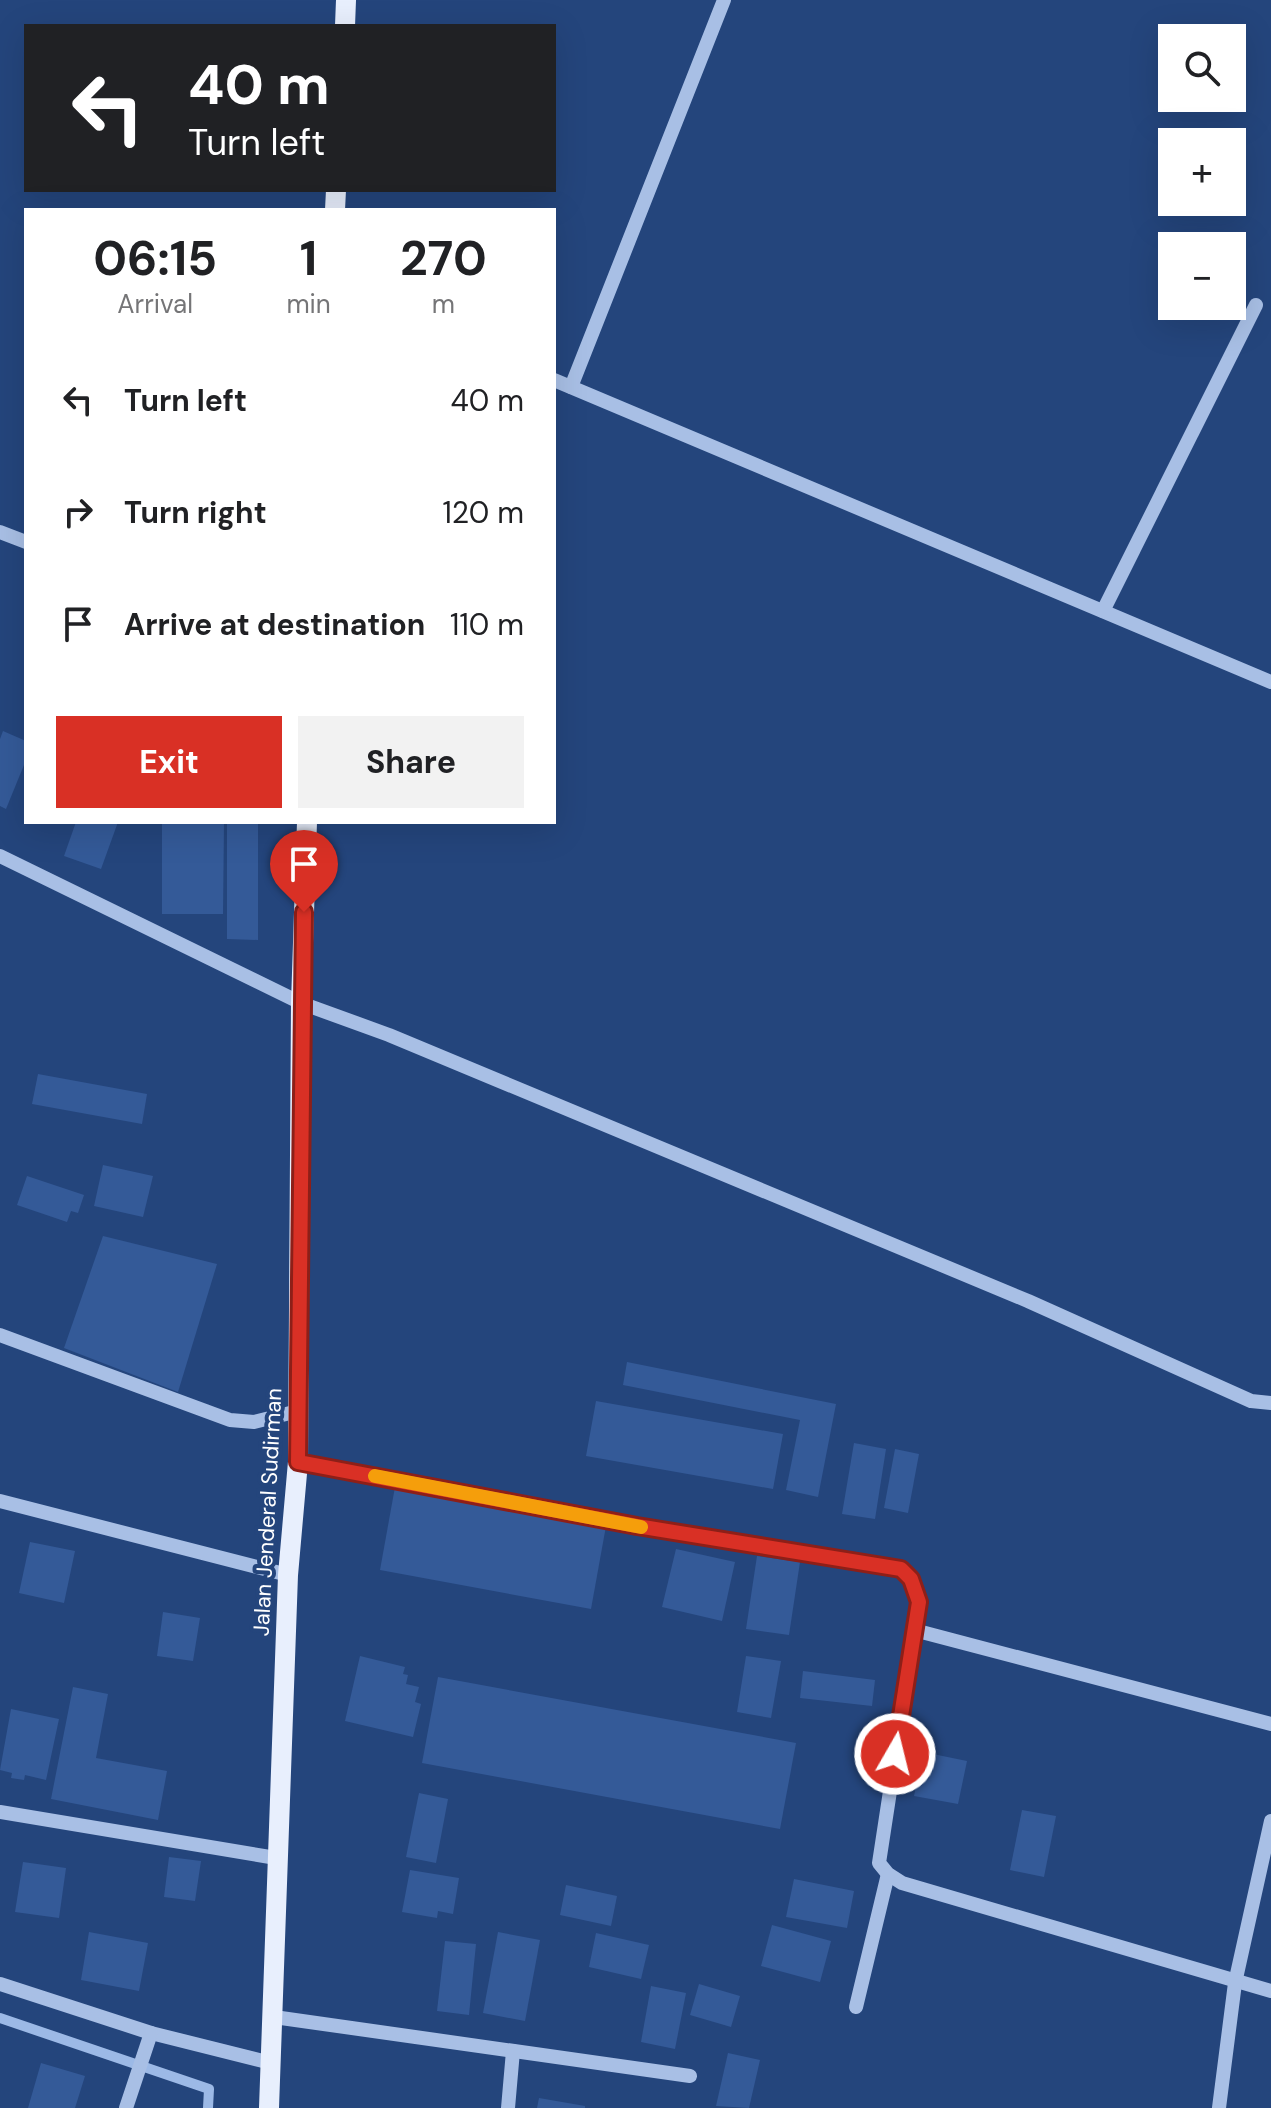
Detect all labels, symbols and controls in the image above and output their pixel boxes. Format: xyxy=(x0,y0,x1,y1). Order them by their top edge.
map controls xyxy=(1158,24,1246,320)
button: search xyxy=(1158,24,1246,112)
text: 40 m xyxy=(188,48,330,121)
icon: left xyxy=(56,56,160,160)
text: Turn left xyxy=(188,119,325,166)
button: + xyxy=(1158,128,1246,216)
text: 06:15 xyxy=(93,227,217,290)
text: 1 xyxy=(300,227,317,290)
text: 270 xyxy=(400,227,487,290)
button: − xyxy=(1158,232,1246,320)
text: Arrival xyxy=(117,287,193,321)
text: min xyxy=(286,287,331,321)
text: m xyxy=(432,287,455,321)
icon: left xyxy=(56,378,100,422)
text: Turn left xyxy=(124,381,247,420)
text: 40 m xyxy=(451,381,524,420)
icon: right xyxy=(56,490,100,534)
text: Turn right xyxy=(124,493,267,532)
text: 120 m xyxy=(442,493,524,532)
icon: arrive xyxy=(56,602,100,646)
text: Arrive at destination xyxy=(124,605,425,644)
text: 110 m xyxy=(450,605,524,644)
button: Exit xyxy=(56,716,282,808)
button: Share xyxy=(298,716,524,808)
pin xyxy=(270,830,338,912)
icon: arrive xyxy=(282,842,326,886)
street label: Jalan Jenderal Sudirman xyxy=(247,1387,288,1637)
position arrow xyxy=(853,1712,937,1796)

